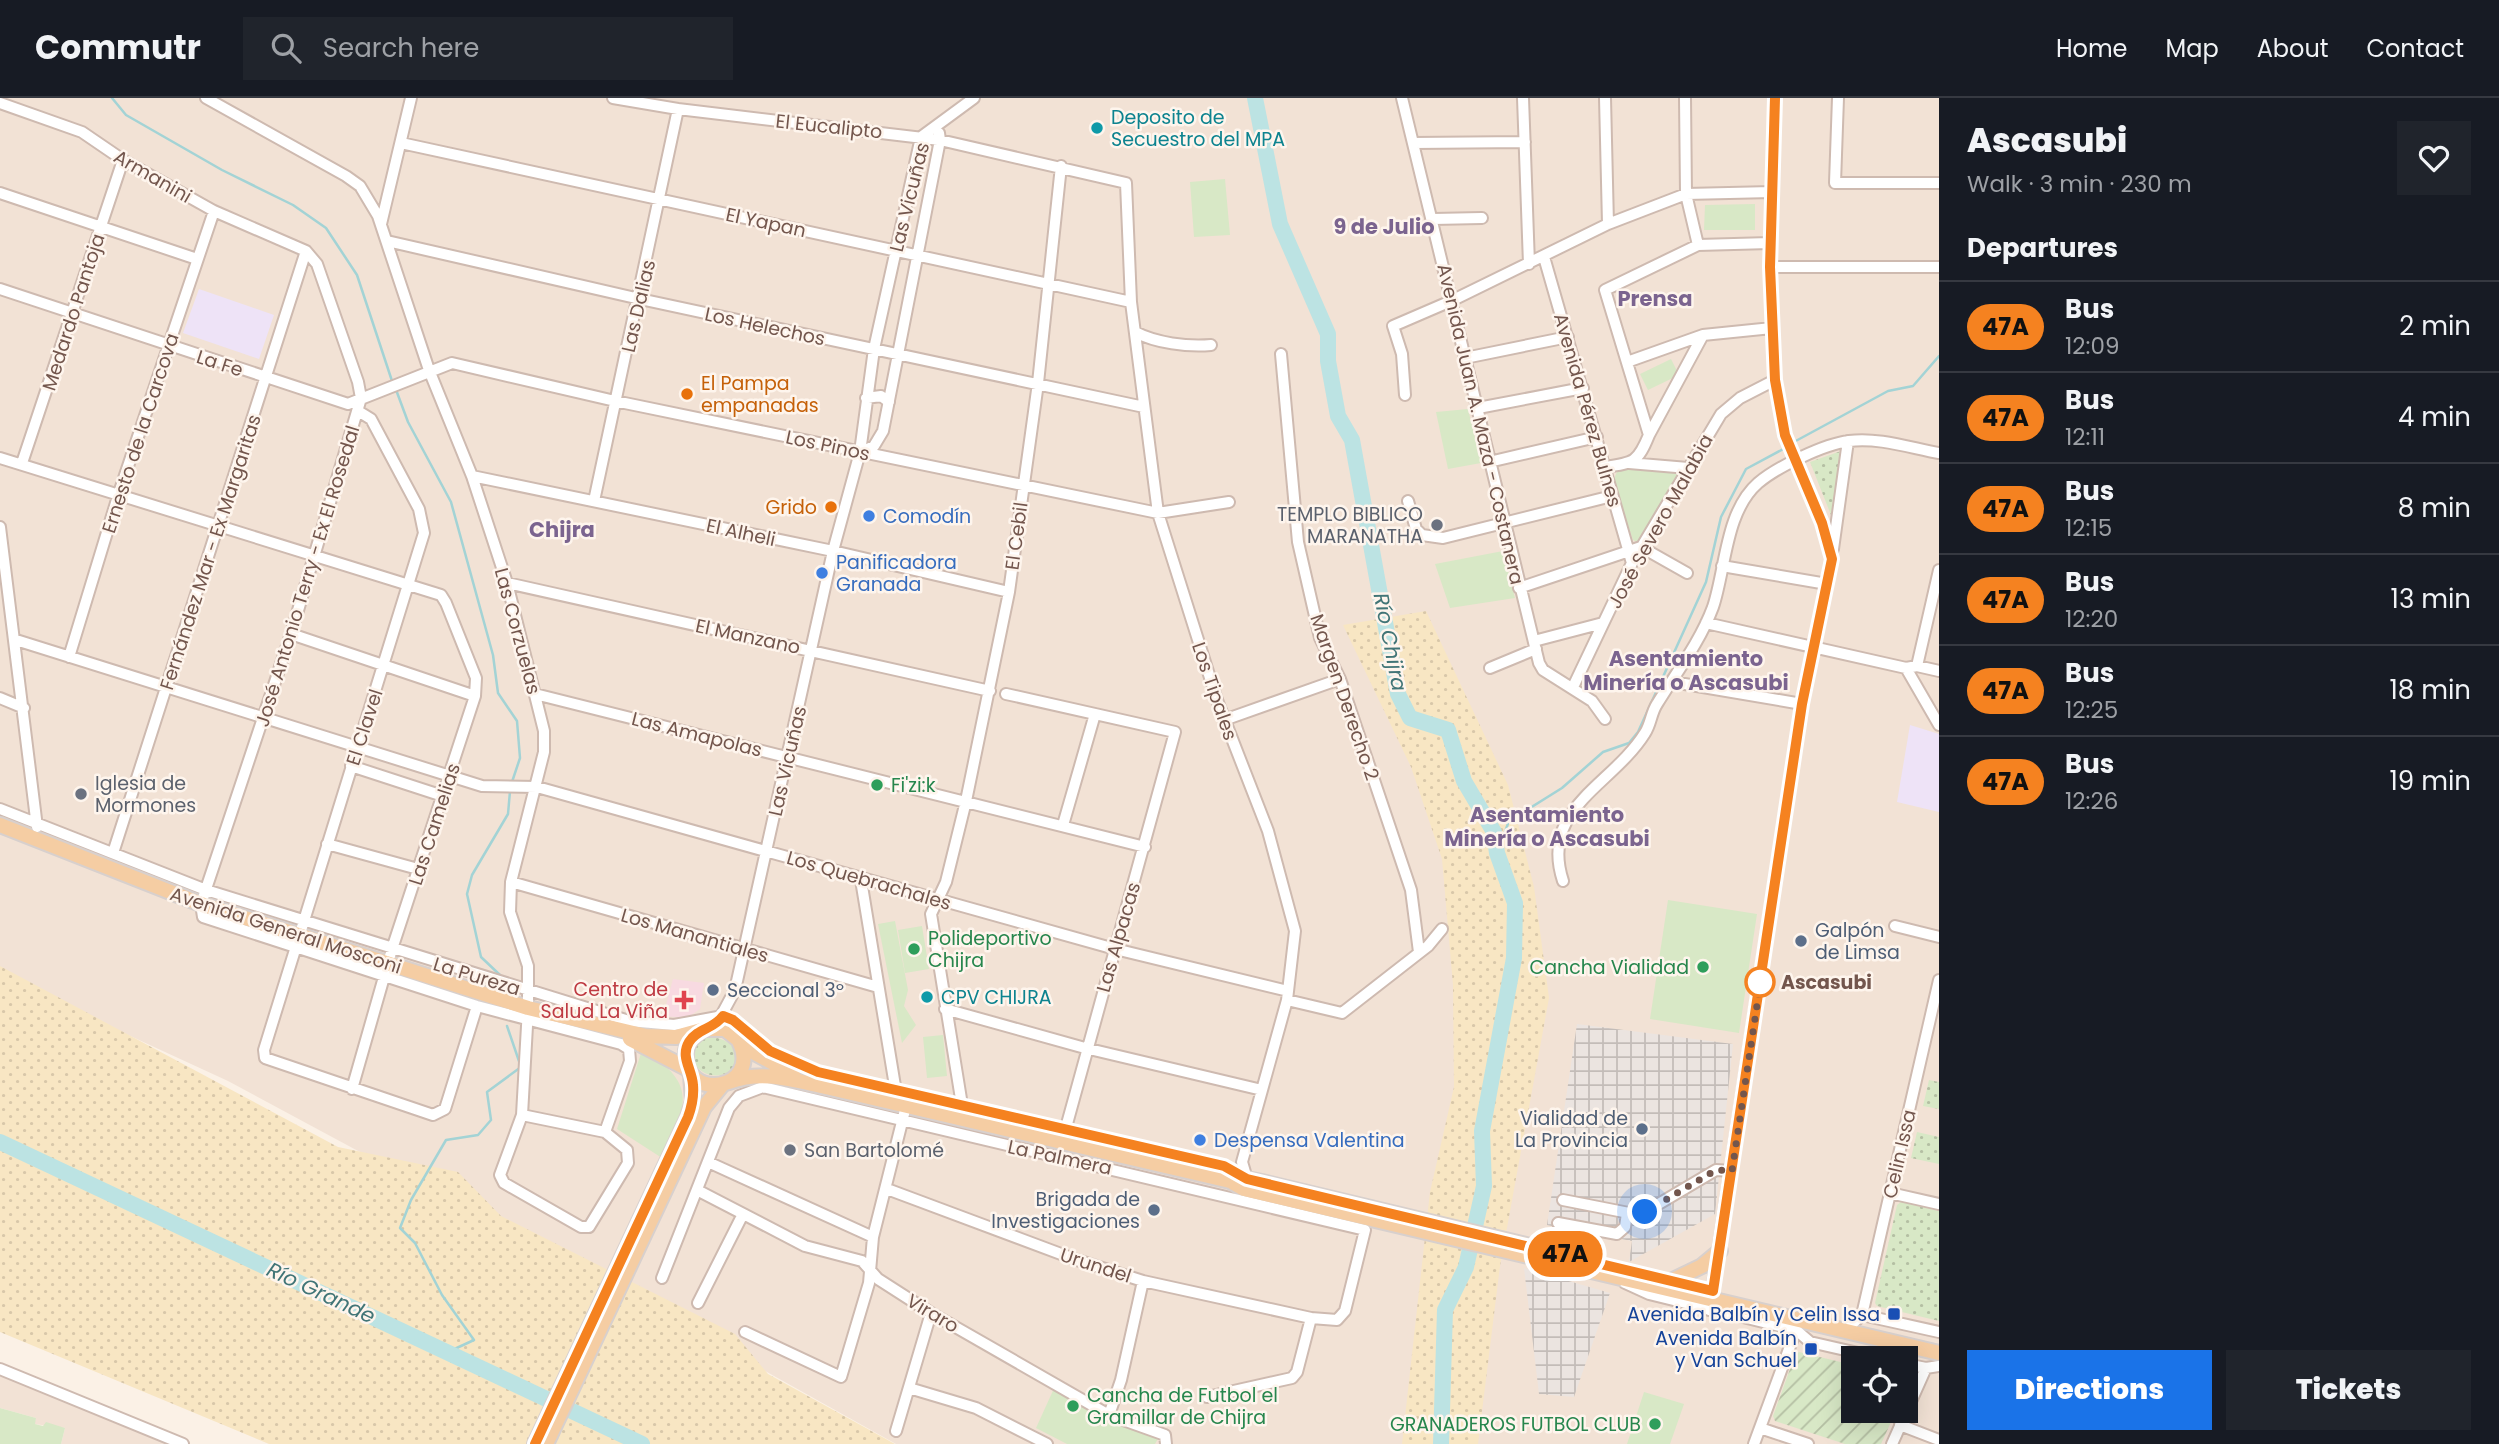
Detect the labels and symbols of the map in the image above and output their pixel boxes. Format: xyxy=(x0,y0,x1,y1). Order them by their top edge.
place label: Deposito de Secuestro del MPA xyxy=(1111,104,1285,153)
street label: El Eucalipto xyxy=(774,107,884,146)
marker: Deposito de Secuestro del MPA xyxy=(1089,120,1105,136)
street label: Las Vicuñas xyxy=(883,139,936,255)
street label: Armanini xyxy=(109,143,197,210)
street label: El Yapan xyxy=(723,201,808,244)
district label: 9 de Julio xyxy=(1333,212,1435,241)
street label: Medardo Pantoja xyxy=(35,230,112,394)
street label: Las Dalias xyxy=(615,257,662,355)
street label: Avenida Juan A. Maza - Costanera xyxy=(1430,261,1531,587)
district label: Prensa xyxy=(1617,284,1693,313)
street label: Los Helechos xyxy=(702,301,828,352)
street label: Avenida Pérez Bulnes xyxy=(1547,310,1628,510)
street label: Ernesto de la Carcova xyxy=(95,330,186,537)
street label: La Fe xyxy=(193,343,247,384)
place label: El Pampa empanadas xyxy=(701,370,819,419)
marker: El Pampa empanadas xyxy=(679,386,695,402)
street label: Fernández Mar - Ex Margaritas xyxy=(153,411,268,693)
street label: José Antonio Terry - Ex El Rosedal xyxy=(249,422,366,730)
street label: Los Pinos xyxy=(783,423,872,468)
street label: José Severo Malabia xyxy=(1601,429,1720,613)
place label: Grido xyxy=(765,494,817,521)
marker: Grido xyxy=(823,499,839,515)
street label: El Cebil xyxy=(998,500,1035,572)
place label: TEMPLO BIBLICO MARANATHA xyxy=(1277,501,1423,550)
place label: Comodín xyxy=(883,503,971,530)
marker: Comodín xyxy=(861,508,877,524)
street label: El Alheli xyxy=(704,512,778,553)
district label: Chijra xyxy=(529,515,595,544)
marker: TEMPLO BIBLICO MARANATHA xyxy=(1429,517,1445,533)
place label: Panificadora Granada xyxy=(836,549,957,598)
street label: Las Corzuelas xyxy=(488,565,547,697)
marker: Panificadora Granada xyxy=(814,565,830,581)
water label: Río Chijra xyxy=(1367,590,1414,694)
street label: Margen Derecho 2 xyxy=(1303,610,1386,784)
street label: El Manzano xyxy=(693,612,803,661)
street label: Los Tipales xyxy=(1185,638,1244,744)
district label: Asentamiento Minería o Ascasubi xyxy=(1583,644,1789,697)
street label: El Clavel xyxy=(339,686,389,769)
street label: Las Vicuñas xyxy=(762,703,813,819)
street label: Las Amapolas xyxy=(629,705,765,764)
street label: Las Camelias xyxy=(402,760,467,889)
place label: Iglesia de Mormones xyxy=(95,770,196,819)
place label: Fi'zi:k xyxy=(891,772,936,799)
marker: Fi'zi:k xyxy=(869,777,885,793)
marker: Iglesia de Mormones xyxy=(73,786,89,802)
district label: Asentamiento Minería o Ascasubi xyxy=(1444,800,1650,853)
street label: Los Quebrachales xyxy=(783,844,954,917)
street label: Las Alpacas xyxy=(1090,879,1147,995)
street label: Avenida General Mosconi xyxy=(167,880,405,981)
street label: Los Manantiales xyxy=(618,901,772,969)
place label: Galpón de Limsa xyxy=(1815,917,1900,966)
place label: Polideportivo Chijra xyxy=(928,925,1052,974)
marker: Galpón de Limsa xyxy=(1793,933,1809,949)
marker: Polideportivo Chijra xyxy=(906,941,922,957)
street label: La Pureza xyxy=(430,950,524,1002)
place label: Cancha Vialidad xyxy=(1529,954,1689,981)
marker: Cancha Vialidad xyxy=(1695,959,1711,975)
marker: Ascasubi xyxy=(1745,967,1775,997)
place label: Ascasubi xyxy=(1781,969,1872,996)
place label: Centro de Salud La Viña xyxy=(541,976,668,1025)
place label: Seccional 3º xyxy=(727,977,844,1004)
marker: Seccional 3º xyxy=(705,982,721,998)
place label: CPV CHIJRA xyxy=(941,984,1052,1011)
marker: CPV CHIJRA xyxy=(919,989,935,1005)
marker: Centro de Salud La Viña xyxy=(674,990,694,1010)
place label: Vialidad de La Provincia xyxy=(1515,1105,1628,1154)
street label: Celin Issa xyxy=(1876,1107,1923,1201)
marker: Vialidad de La Provincia xyxy=(1634,1121,1650,1137)
place label: Despensa Valentina xyxy=(1214,1127,1405,1154)
marker: Despensa Valentina xyxy=(1192,1132,1208,1148)
street label: La Palmera xyxy=(1005,1133,1115,1182)
place label: San Bartolomé xyxy=(804,1137,944,1164)
marker: San Bartolomé xyxy=(782,1142,798,1158)
place label: Brigada de Investigaciones xyxy=(991,1186,1140,1235)
your location xyxy=(1627,1194,1662,1229)
marker: Brigada de Investigaciones xyxy=(1146,1202,1162,1218)
line badge: 47A xyxy=(1525,1231,1605,1277)
street label: Urundel xyxy=(1057,1241,1135,1290)
water label: Río Grande xyxy=(262,1255,380,1330)
street label: Viraro xyxy=(901,1287,964,1340)
place label: Avenida Balbín y Celin Issa xyxy=(1627,1301,1880,1328)
marker: Avenida Balbín y Celin Issa xyxy=(1886,1306,1902,1322)
place label: Avenida Balbín y Van Schuel xyxy=(1655,1325,1797,1374)
marker: Avenida Balbín y Van Schuel xyxy=(1803,1341,1819,1357)
place label: Cancha de Futbol el Gramillar de Chijra xyxy=(1087,1382,1278,1431)
marker: Cancha de Futbol el Gramillar de Chijra xyxy=(1065,1398,1081,1414)
place label: GRANADEROS FUTBOL CLUB xyxy=(1390,1411,1641,1438)
marker: GRANADEROS FUTBOL CLUB xyxy=(1647,1416,1663,1432)

